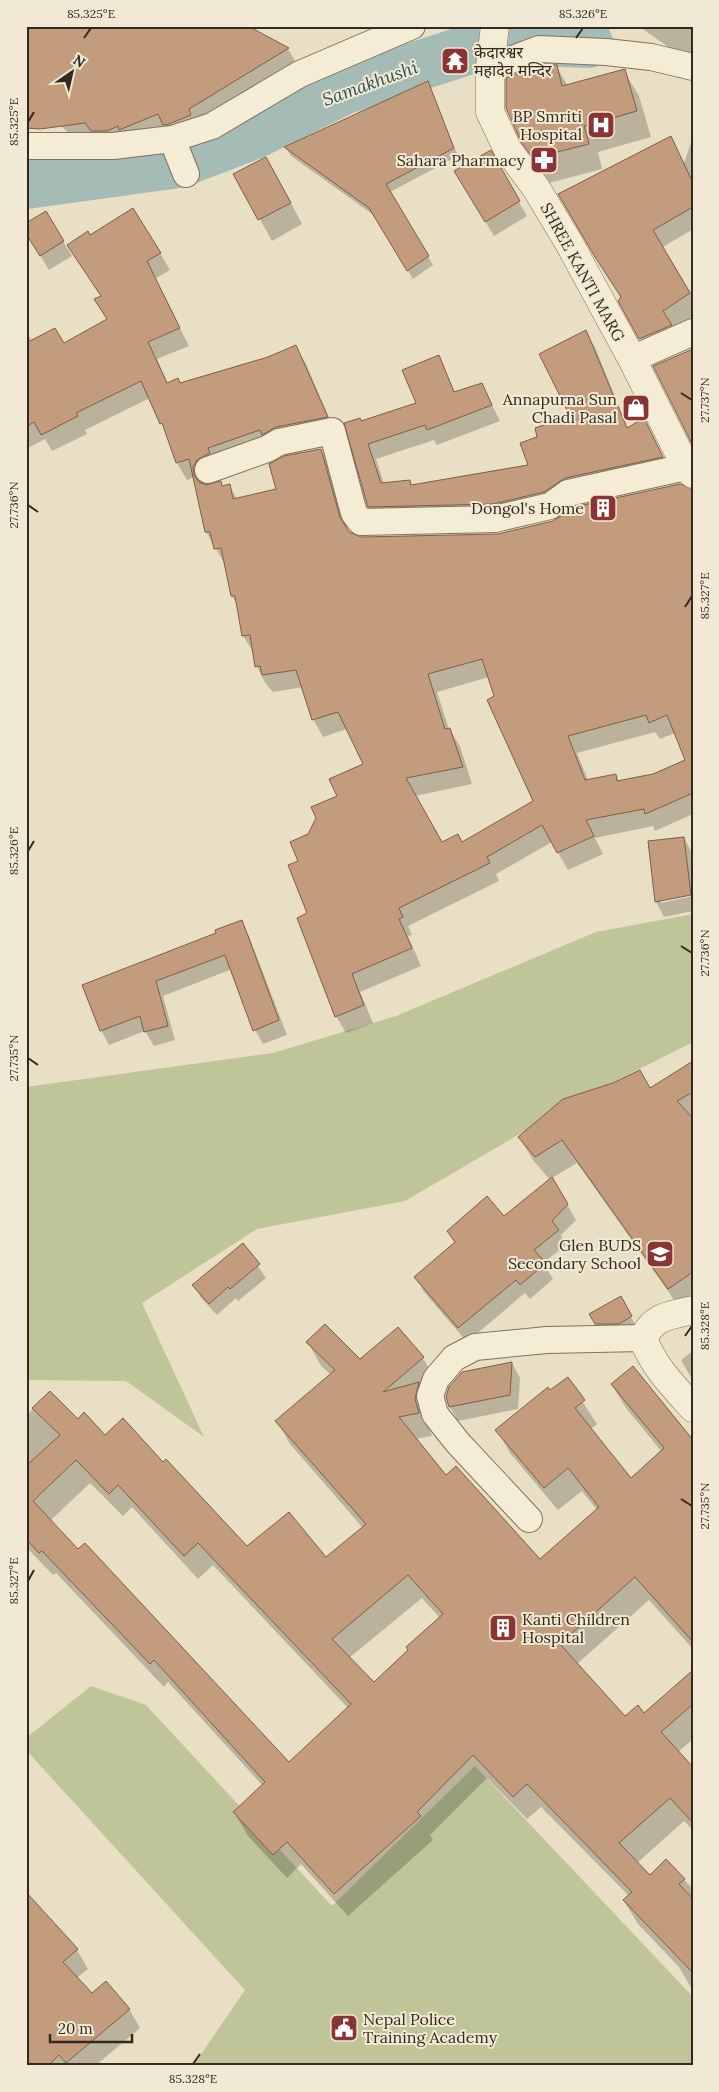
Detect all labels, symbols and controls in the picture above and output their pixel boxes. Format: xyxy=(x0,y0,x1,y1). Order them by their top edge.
text: 85.325°E xyxy=(67,6,115,21)
text: 85.326°E xyxy=(559,6,607,21)
place label: केदारश्वर महादेव मन्दिर xyxy=(474,42,552,80)
temple icon: केदारश्वर महादेव मन्दिर xyxy=(440,46,470,76)
north arrow xyxy=(48,48,98,98)
text: N xyxy=(70,51,89,72)
water label: Samakhushi xyxy=(319,55,421,111)
text: 85.325°E xyxy=(6,98,21,146)
place label: BP Smriti Hospital xyxy=(513,106,582,144)
hospital icon: BP Smriti Hospital xyxy=(586,110,616,140)
pharmacy icon: Sahara Pharmacy xyxy=(529,145,559,175)
place label: Sahara Pharmacy xyxy=(397,150,526,170)
street label: SHREE KANTI MARG xyxy=(537,199,629,345)
text: 27.737°N xyxy=(697,377,712,423)
place label: Annapurna Sun Chadi Pasal xyxy=(502,389,617,427)
shop icon: Annapurna Sun Chadi Pasal xyxy=(621,393,651,423)
text: 27.736°N xyxy=(6,481,21,529)
building icon: Dongol's Home xyxy=(588,493,618,523)
place label: Dongol's Home xyxy=(471,498,584,518)
text: 85.327°E xyxy=(697,572,712,620)
text: 85.326°E xyxy=(6,827,21,875)
text: 27.736°N xyxy=(697,929,712,977)
text: 27.735°N xyxy=(6,1035,21,1081)
place label: Glen BUDS Secondary School xyxy=(508,1235,641,1273)
school or university icon: Glen BUDS Secondary School xyxy=(645,1239,675,1269)
text: 85.328°E xyxy=(697,1302,712,1350)
text: 27.735°N xyxy=(697,1483,712,1529)
text: 85.327°E xyxy=(6,1557,21,1605)
place label: Kanti Children Hospital xyxy=(522,1609,630,1647)
building icon: Kanti Children Hospital xyxy=(488,1613,518,1643)
place label: Nepal Police Training Academy xyxy=(363,2009,498,2047)
scale bar xyxy=(50,2012,132,2044)
public building icon: Nepal Police Training Academy xyxy=(329,2013,359,2043)
text: 20 m xyxy=(58,2019,93,2038)
text: 85.328°E xyxy=(169,2071,217,2086)

